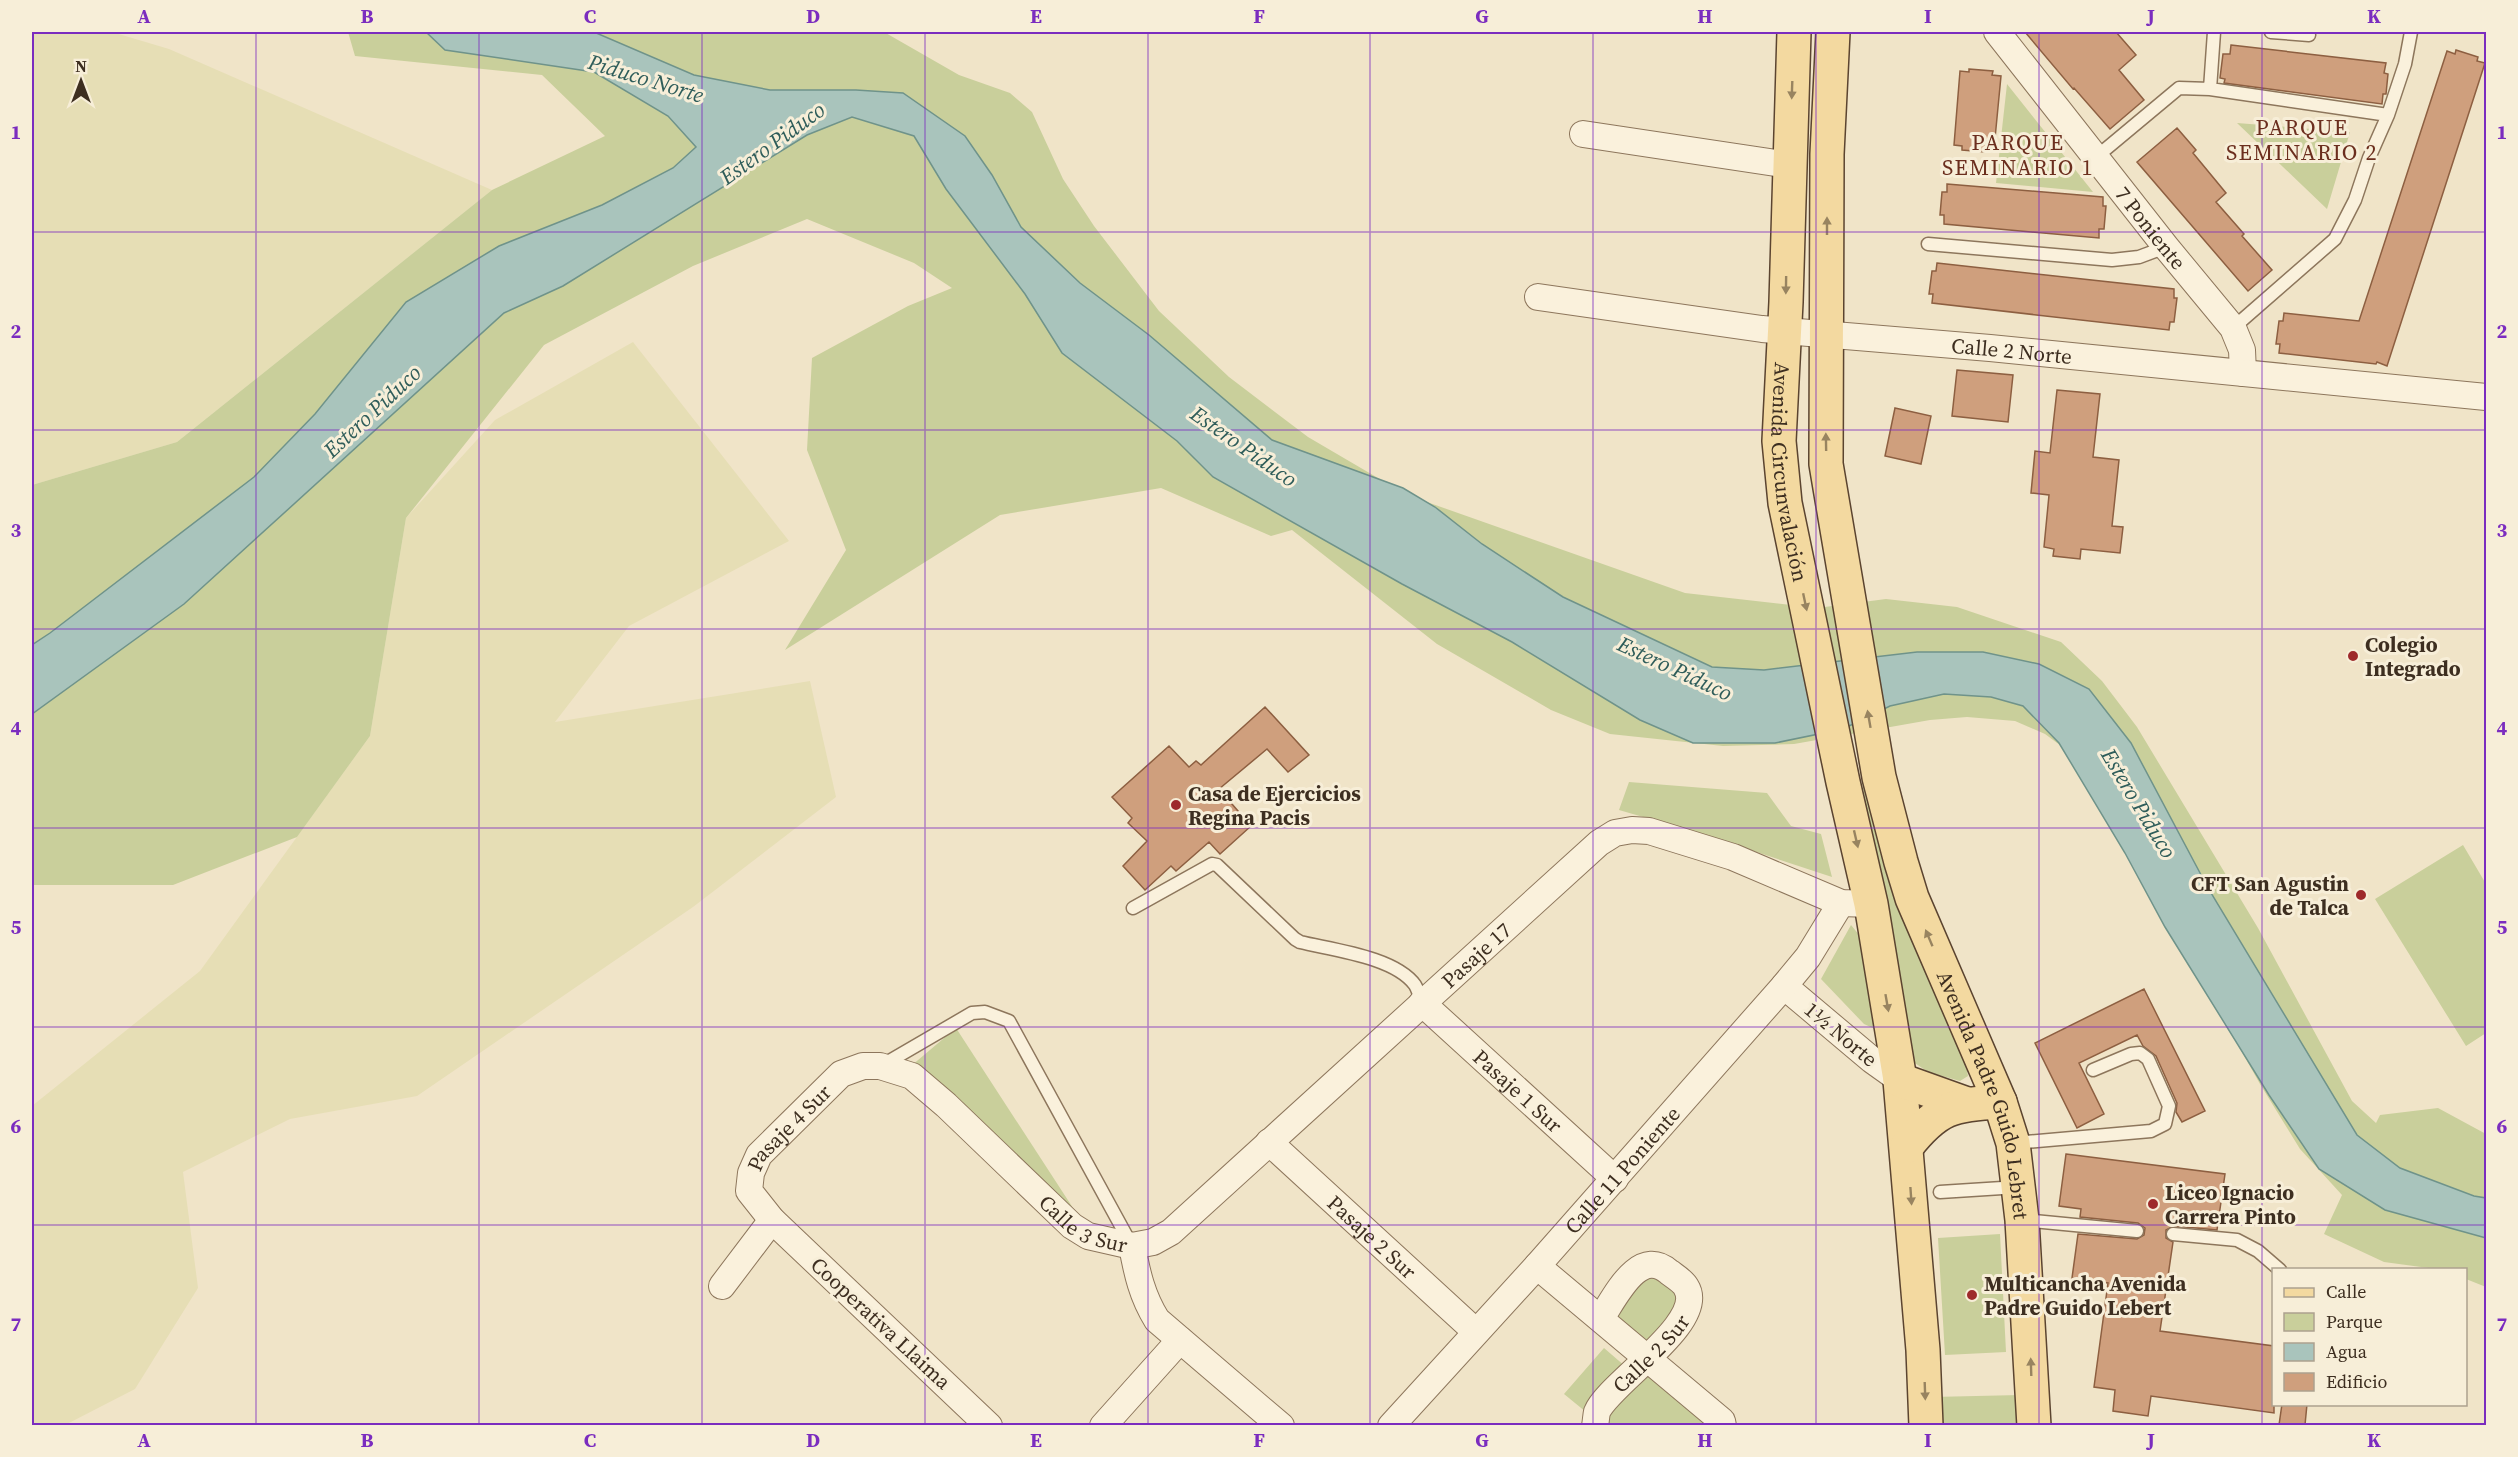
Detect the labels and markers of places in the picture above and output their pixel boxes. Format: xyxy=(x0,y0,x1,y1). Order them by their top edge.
place label: Colegio Integrado xyxy=(2365,630,2461,683)
marker: Colegio Integrado xyxy=(2346,649,2360,663)
place label: Casa de Ejercicios Regina Pacis xyxy=(1188,779,1361,832)
marker: Casa de Ejercicios Regina Pacis xyxy=(1169,798,1183,812)
place label: CFT San Agustin de Talca xyxy=(2191,869,2350,922)
marker: CFT San Agustin de Talca xyxy=(2354,888,2368,902)
place label: Liceo Ignacio Carrera Pinto xyxy=(2165,1178,2296,1231)
marker: Liceo Ignacio Carrera Pinto xyxy=(2146,1197,2160,1211)
place label: Multicancha Avenida Padre Guido Lebert xyxy=(1984,1269,2187,1322)
marker: Multicancha Avenida Padre Guido Lebert xyxy=(1965,1288,1979,1302)

